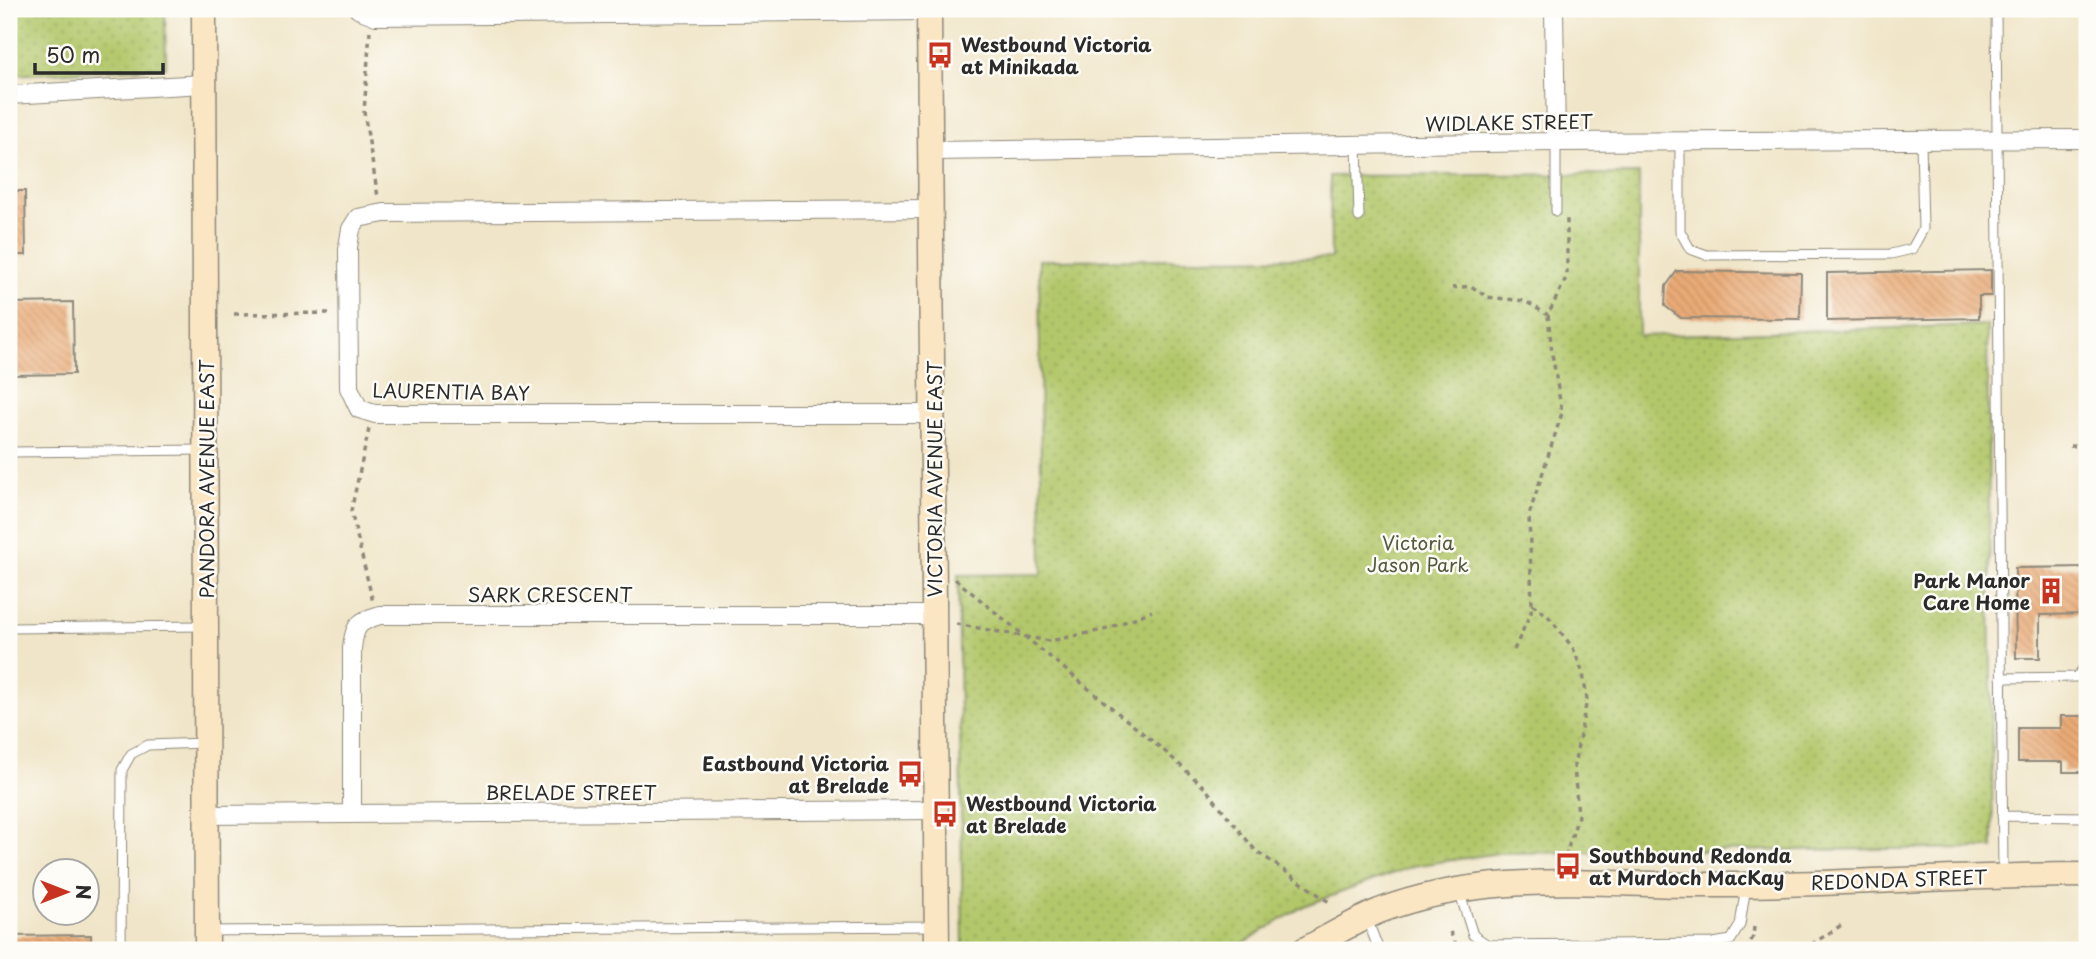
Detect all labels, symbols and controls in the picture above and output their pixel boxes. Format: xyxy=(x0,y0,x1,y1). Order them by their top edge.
place label: Westbound Victoria at Minikada xyxy=(961,30,1152,80)
scale bar xyxy=(35,32,163,76)
text: 50 m xyxy=(46,38,100,70)
bus stop icon: Westbound Victoria at Minikada xyxy=(925,40,955,70)
street label: WIDLAKE STREET xyxy=(1425,107,1593,137)
street label: PANDORA AVENUE EAST xyxy=(192,359,220,599)
street label: VICTORIA AVENUE EAST xyxy=(920,361,948,597)
street label: LAURENTIA BAY xyxy=(372,376,530,406)
park label: Victoria Jason Park xyxy=(1367,528,1469,578)
place label: Park Manor Care Home xyxy=(1913,566,2030,616)
building icon: Park Manor Care Home xyxy=(2036,576,2066,606)
street label: SARK CRESCENT xyxy=(468,580,632,608)
place label: Eastbound Victoria at Brelade xyxy=(702,749,890,799)
bus stop icon: Eastbound Victoria at Brelade xyxy=(895,759,925,789)
street label: BRELADE STREET xyxy=(485,778,657,806)
place label: Westbound Victoria at Brelade xyxy=(966,789,1157,839)
bus stop icon: Westbound Victoria at Brelade xyxy=(930,799,960,829)
place label: Southbound Redonda at Murdoch MacKay xyxy=(1589,841,1792,891)
bus stop icon: Southbound Redonda at Murdoch MacKay xyxy=(1553,851,1583,881)
north arrow xyxy=(32,858,102,928)
street label: REDONDA STREET xyxy=(1810,862,1988,896)
text: N xyxy=(70,884,98,900)

